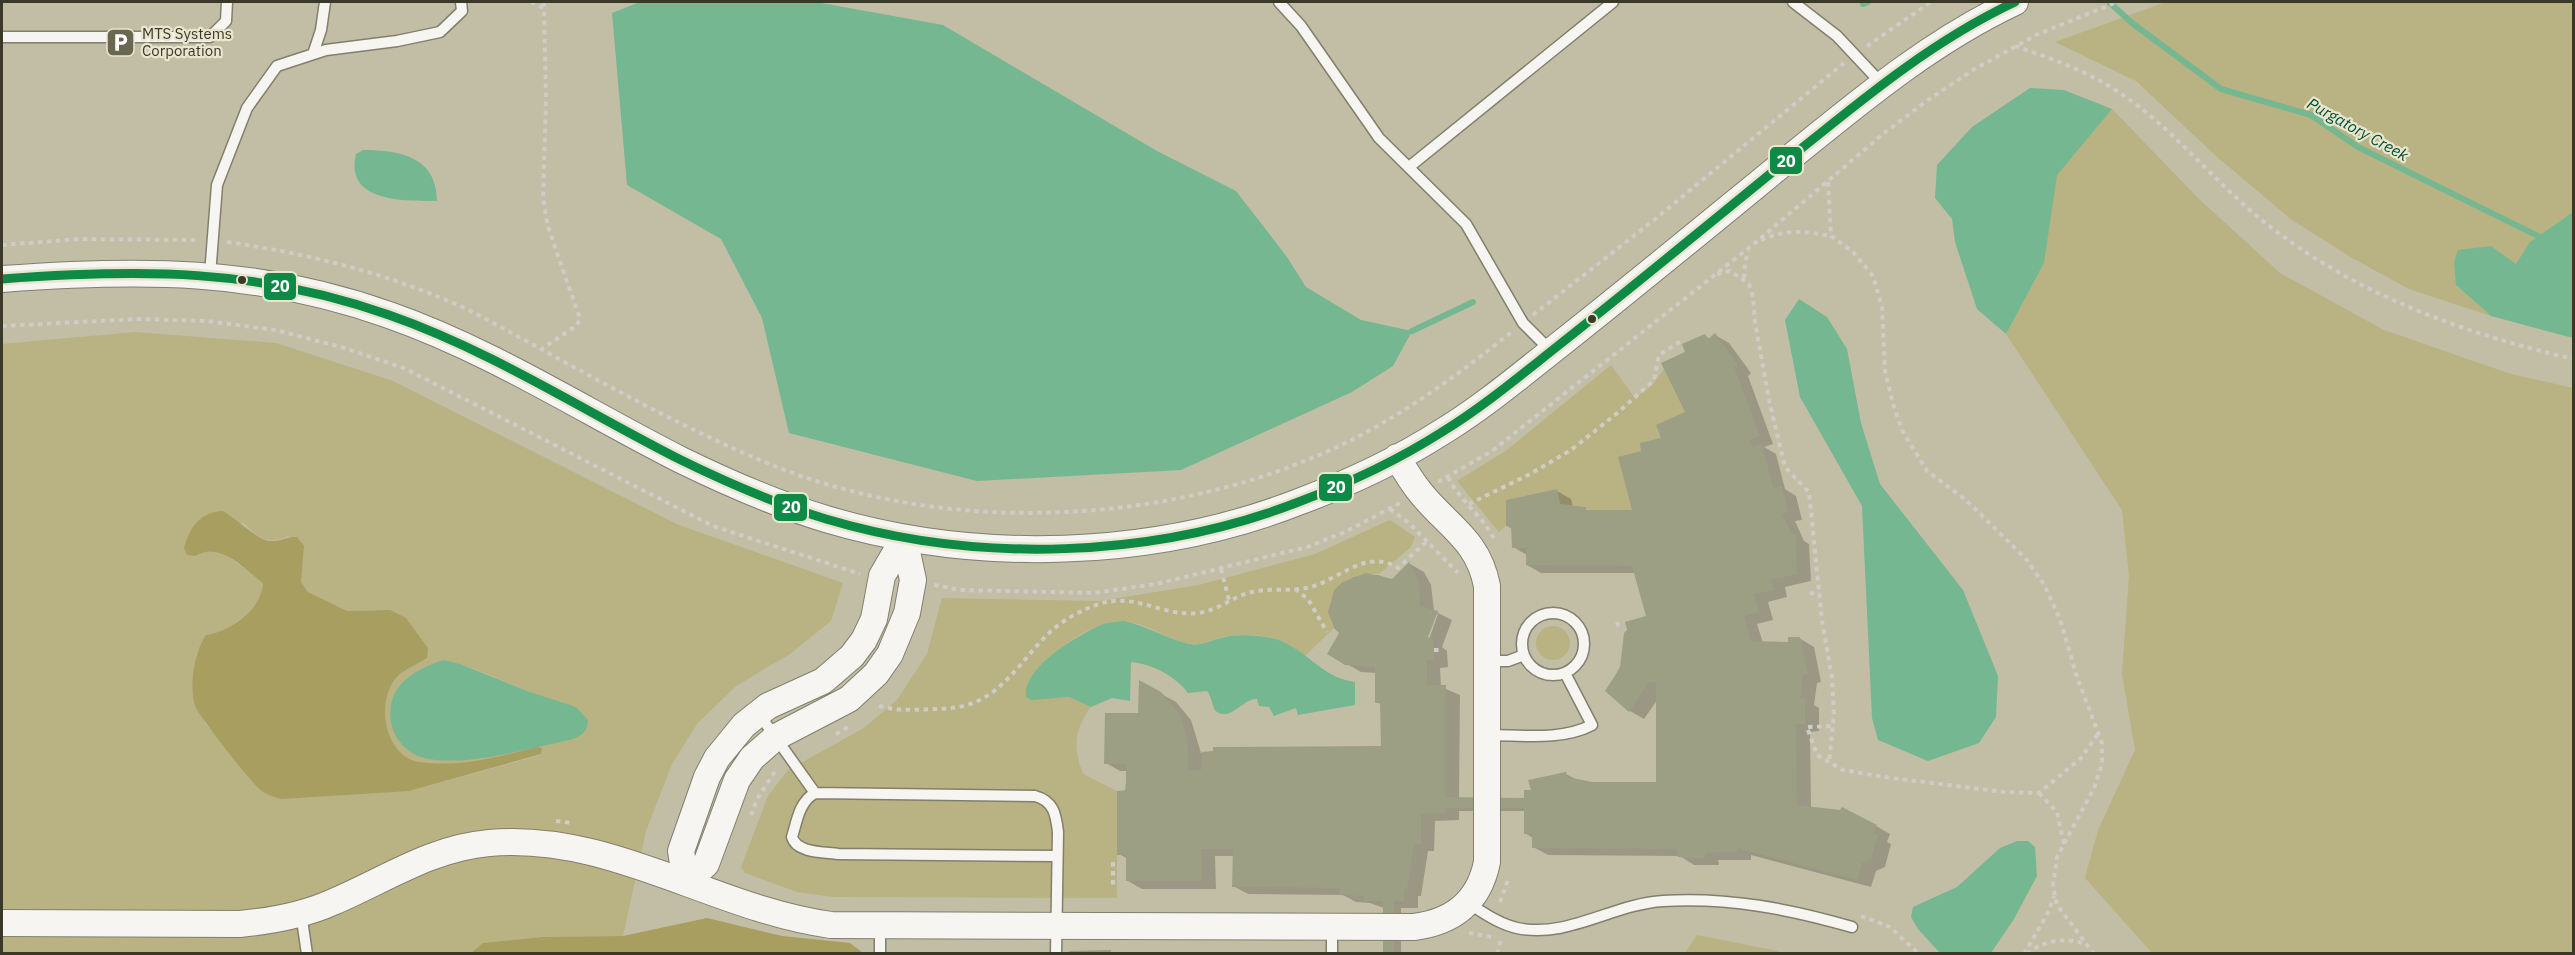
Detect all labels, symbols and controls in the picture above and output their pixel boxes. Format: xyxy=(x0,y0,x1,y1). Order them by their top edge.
place label: MTS Systems Corporation xyxy=(142,24,232,60)
parking icon: MTS Systems Corporation xyxy=(105,27,137,59)
water label: Purgatory Creek xyxy=(2304,93,2413,165)
line badge: 20 xyxy=(1769,146,1803,175)
text: 20 xyxy=(1776,151,1796,171)
line badge: 20 xyxy=(263,272,297,301)
unlabelled marker xyxy=(236,274,248,286)
text: 20 xyxy=(270,276,290,296)
unlabelled marker xyxy=(1586,313,1598,325)
line badge: 20 xyxy=(1318,473,1353,502)
text: 20 xyxy=(1326,477,1346,497)
line badge: 20 xyxy=(773,493,808,522)
text: 20 xyxy=(781,497,801,517)

